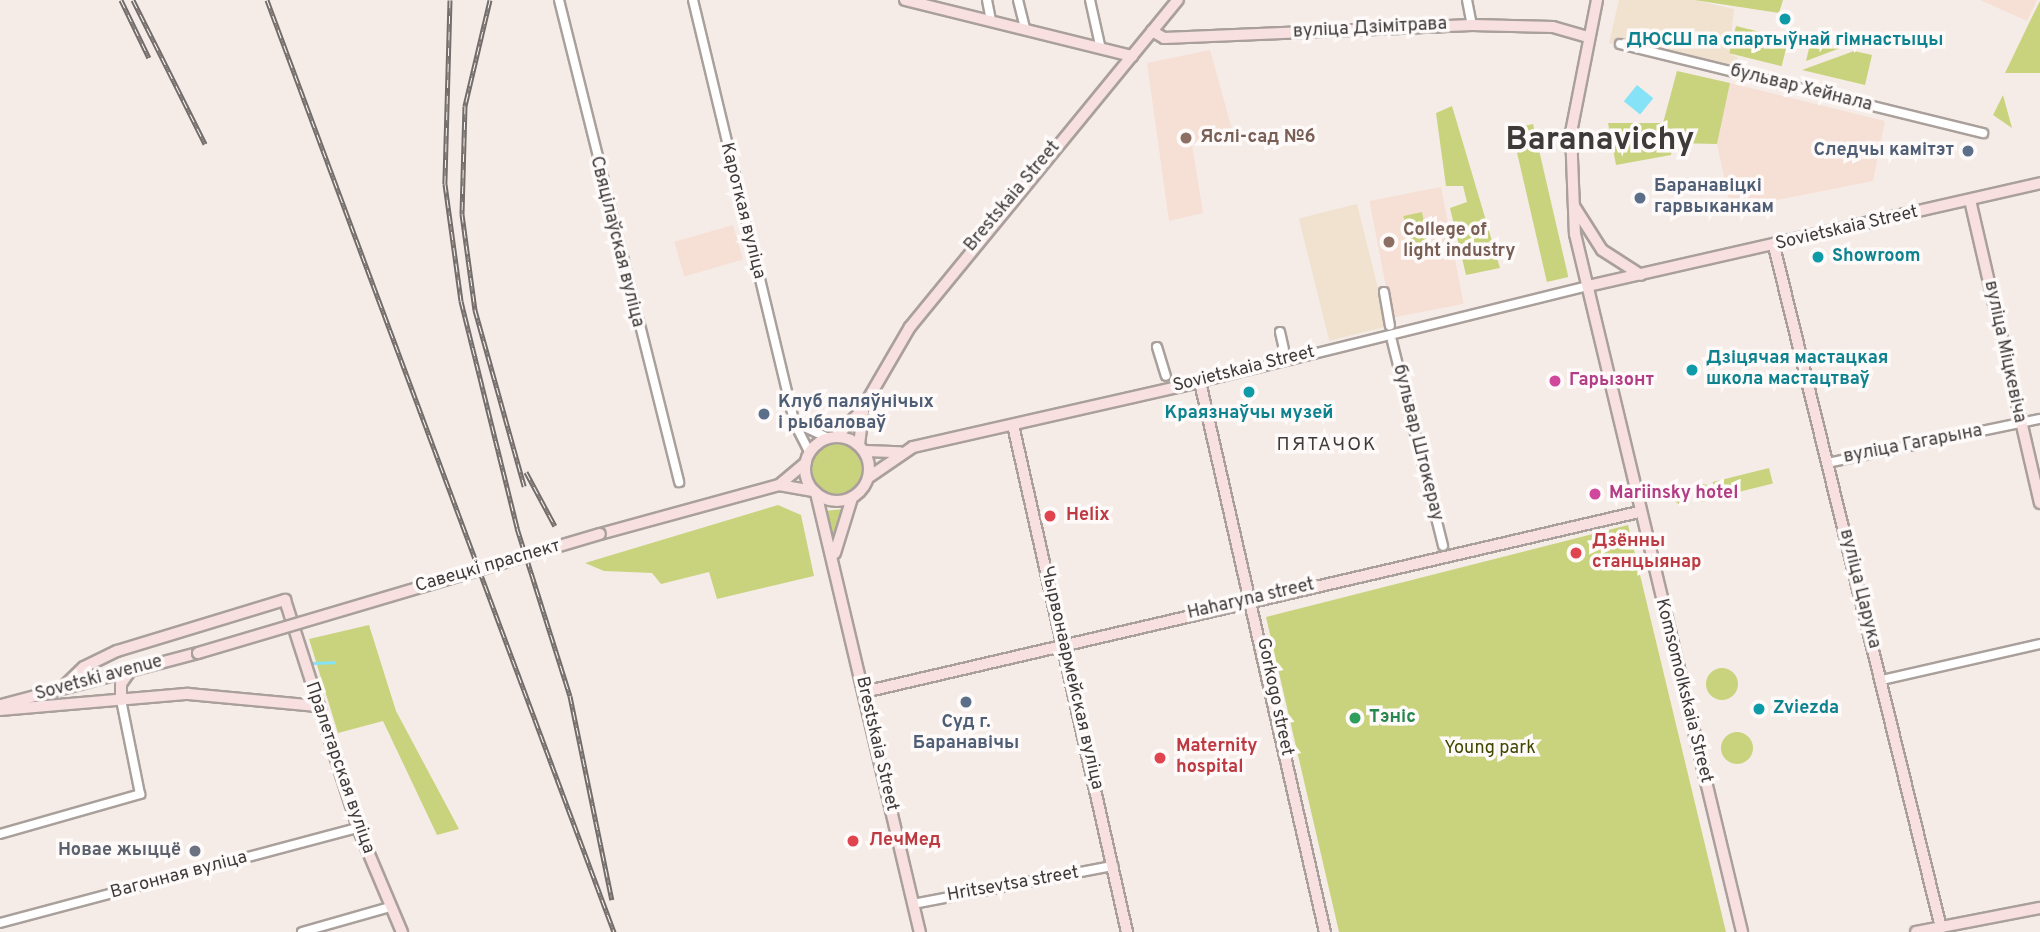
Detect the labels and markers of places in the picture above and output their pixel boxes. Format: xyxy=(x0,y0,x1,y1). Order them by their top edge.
marker: ДЮСШ па спартыўнай гімнастыцы xyxy=(1777,11,1793,27)
place label: ДЮСШ па спартыўнай гімнастыцы xyxy=(1627,30,1943,52)
place label: Яслі-сад №6 xyxy=(1200,127,1316,149)
marker: Яслі-сад №6 xyxy=(1178,130,1194,146)
place label: Следчы камітэт xyxy=(1813,140,1954,162)
marker: Следчы камітэт xyxy=(1960,143,1976,159)
place label: Баранавіцкі гарвыканкам xyxy=(1654,177,1774,220)
marker: Баранавіцкі гарвыканкам xyxy=(1632,190,1648,206)
place label: College of light industry xyxy=(1403,221,1515,264)
marker: College of light industry xyxy=(1381,234,1397,250)
place label: Showroom xyxy=(1832,246,1920,268)
marker: Showroom xyxy=(1810,249,1826,265)
place label: Дзіцячая мастацкая школа мастацтваў xyxy=(1706,349,1888,392)
marker: Дзіцячая мастацкая школа мастацтваў xyxy=(1684,362,1700,378)
place label: Гарызонт xyxy=(1569,370,1654,392)
marker: Гарызонт xyxy=(1547,373,1563,389)
marker: Краязнаўчы музей xyxy=(1241,384,1257,400)
place label: Клуб паляўнічых і рыбаловаў xyxy=(778,393,934,436)
place label: Краязнаўчы музей xyxy=(1165,403,1333,425)
marker: Клуб паляўнічых і рыбаловаў xyxy=(756,406,772,422)
place label: Mariinsky hotel xyxy=(1609,483,1738,505)
marker: Mariinsky hotel xyxy=(1587,486,1603,502)
place label: Helix xyxy=(1066,505,1110,527)
marker: Helix xyxy=(1040,506,1060,526)
place label: Дзённы станцыянар xyxy=(1592,532,1701,574)
marker: Дзённы станцыянар xyxy=(1566,543,1586,563)
marker: Суд г. Баранавічы xyxy=(958,694,974,710)
place label: Zviezda xyxy=(1773,698,1839,720)
marker: Zviezda xyxy=(1751,701,1767,717)
place label: Тэніс xyxy=(1369,707,1416,729)
marker: Тэніс xyxy=(1347,710,1363,726)
place label: Суд г. Баранавічы xyxy=(913,713,1019,756)
place label: Maternity hospital xyxy=(1176,737,1257,780)
marker: Maternity hospital xyxy=(1150,748,1170,768)
place label: ЛечМед xyxy=(869,830,941,852)
marker: ЛечМед xyxy=(843,831,863,851)
place label: Новае жыццё xyxy=(58,840,181,862)
marker: Новае жыццё xyxy=(187,843,203,859)

